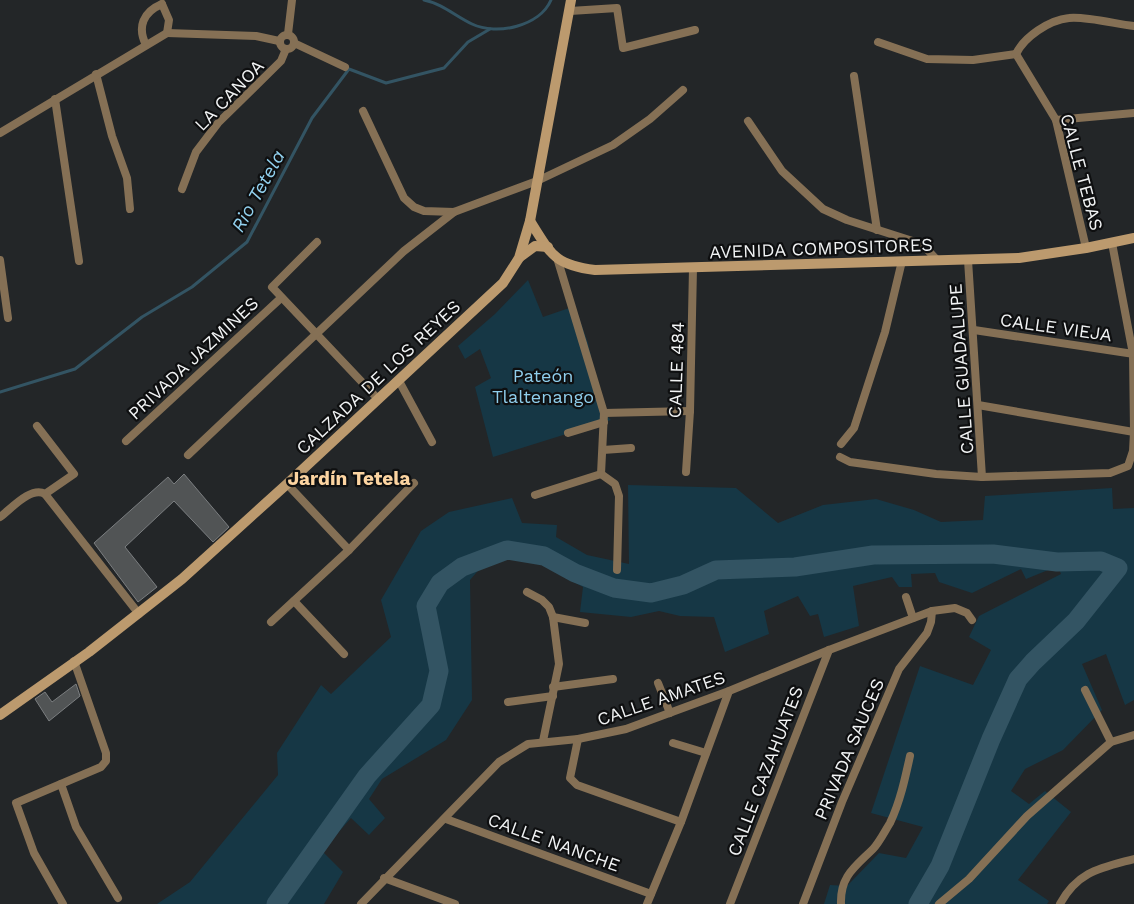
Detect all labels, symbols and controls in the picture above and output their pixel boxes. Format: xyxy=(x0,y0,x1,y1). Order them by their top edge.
street label: LA CANOA xyxy=(190,55,268,135)
street label: CALLE TEBAS xyxy=(1056,111,1108,233)
water label: Rio Tetela xyxy=(226,146,290,236)
street label: AVENIDA COMPOSITORES xyxy=(709,234,933,262)
street label: CALLE GUADALUPE xyxy=(945,283,977,455)
street label: PRIVADA JAZMINES xyxy=(124,292,262,424)
street label: CALZADA DE LOS REYES xyxy=(292,295,464,459)
street label: CALLE VIEJA xyxy=(999,309,1113,345)
street label: CALLE 484 xyxy=(664,321,688,419)
park label: Pateón Tlaltenango xyxy=(492,365,594,407)
district label: Jardín Tetela xyxy=(287,467,411,490)
street label: CALLE AMATES xyxy=(594,666,728,730)
street label: PRIVADA SAUCES xyxy=(810,675,888,823)
street label: CALLE CAZAHUATES xyxy=(723,683,807,859)
street label: CALLE NANCHE xyxy=(485,808,623,876)

